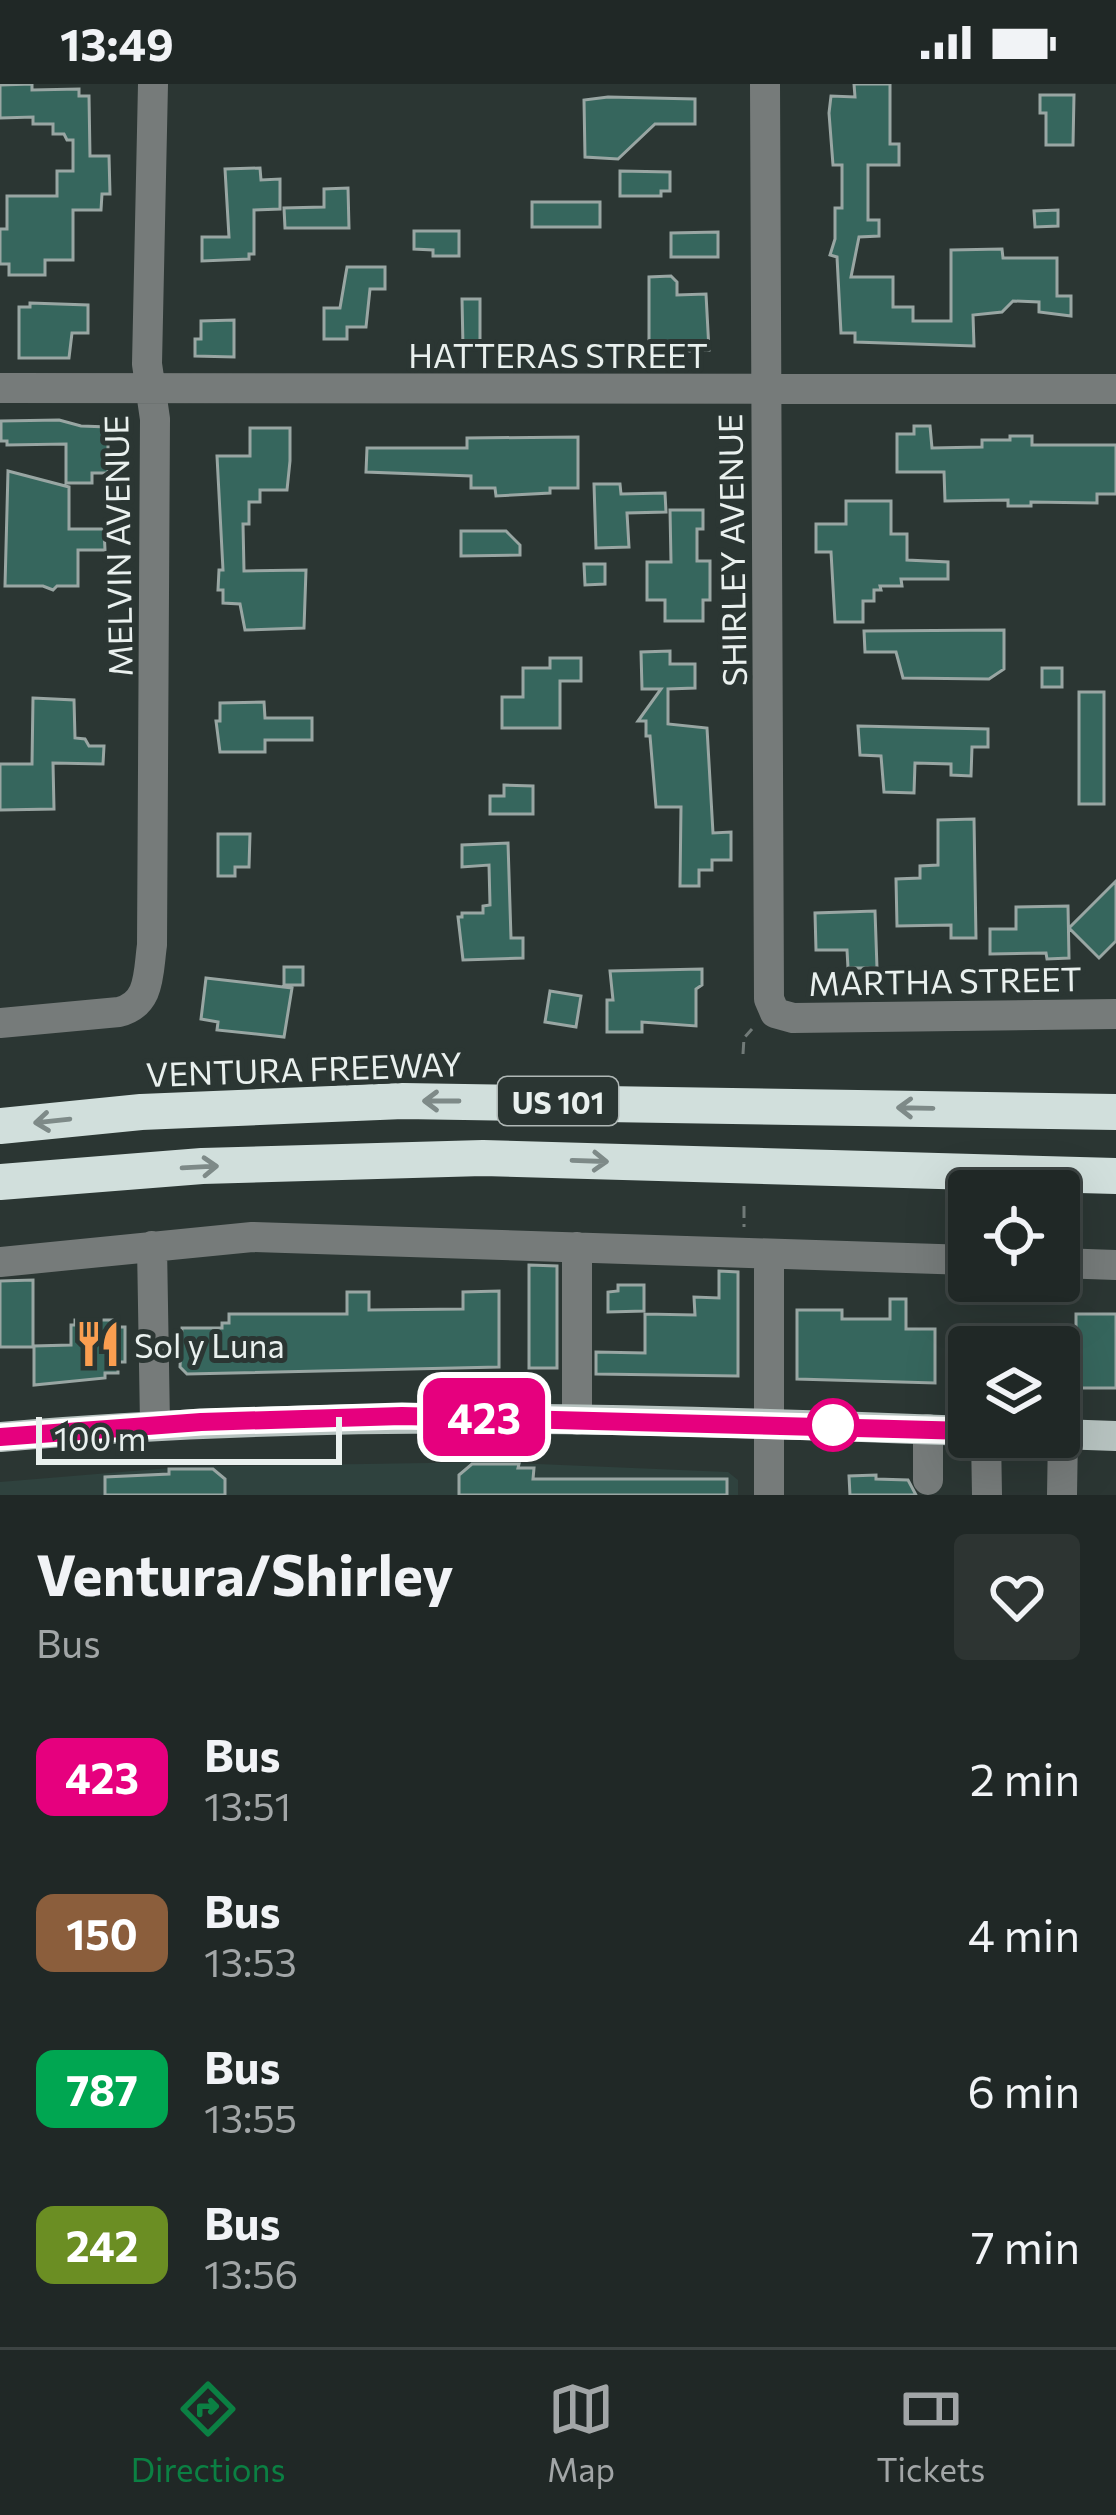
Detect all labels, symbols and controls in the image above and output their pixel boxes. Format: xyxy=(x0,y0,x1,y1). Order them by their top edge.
text: 13:49 xyxy=(60,15,174,70)
street label: HATTERAS STREET xyxy=(408,334,708,375)
street label: SHIRLEY AVENUE xyxy=(708,413,754,687)
street label: MELVIN AVENUE xyxy=(94,415,140,677)
street label: MARTHA STREET xyxy=(808,957,1082,1003)
street label: VENTURA FREEWAY xyxy=(145,1042,463,1094)
road number: US 101 xyxy=(498,1077,618,1125)
one-way arrow xyxy=(422,1090,461,1112)
one-way arrow xyxy=(896,1096,935,1119)
one-way arrow xyxy=(33,1110,72,1133)
one-way arrow xyxy=(570,1150,609,1173)
one-way arrow xyxy=(180,1155,219,1178)
map controls xyxy=(948,1170,1080,1458)
button: locate xyxy=(948,1170,1080,1302)
restaurant icon: Sol y Luna xyxy=(73,1319,123,1369)
place label: Sol y Luna xyxy=(134,1324,285,1365)
button: layers xyxy=(948,1326,1080,1458)
line badge: 423 xyxy=(415,1378,553,1456)
text: 423 xyxy=(447,1391,521,1443)
unlabelled marker xyxy=(808,1400,858,1450)
scale bar xyxy=(36,1411,342,1464)
text: 100 m xyxy=(54,1417,146,1458)
button: heart xyxy=(954,1534,1080,1660)
text: Ventura/Shirley xyxy=(36,1538,453,1608)
text: Bus xyxy=(36,1618,101,1666)
text: Bus xyxy=(204,1726,280,1781)
text: 2 min xyxy=(970,1750,1080,1805)
text: 423 xyxy=(65,1751,139,1803)
text: 13:51 xyxy=(204,1781,291,1829)
text: Bus xyxy=(204,1882,280,1937)
text: 4 min xyxy=(968,1906,1080,1961)
text: 150 xyxy=(66,1907,138,1959)
text: 13:53 xyxy=(204,1937,297,1985)
text: Bus xyxy=(204,2038,280,2093)
text: 6 min xyxy=(967,2062,1080,2117)
text: 787 xyxy=(66,2063,138,2115)
text: 13:55 xyxy=(204,2093,297,2141)
text: Bus xyxy=(204,2194,280,2249)
text: 7 min xyxy=(971,2218,1080,2273)
text: 242 xyxy=(66,2219,138,2271)
text: 13:56 xyxy=(204,2249,298,2297)
tab: Directions xyxy=(131,2376,286,2489)
tab: Map xyxy=(547,2376,615,2489)
tab: Tickets xyxy=(876,2376,985,2489)

